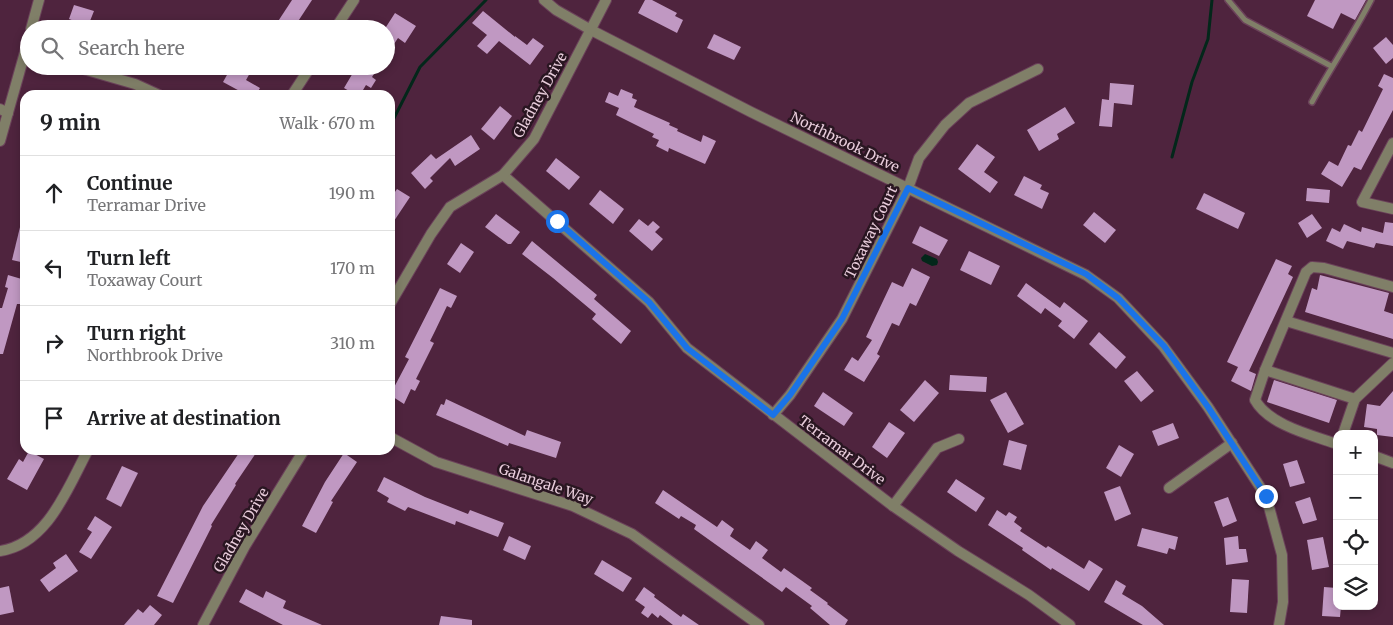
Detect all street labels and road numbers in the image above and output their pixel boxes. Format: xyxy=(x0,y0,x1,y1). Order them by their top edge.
street label: Gladney Drive xyxy=(509,49,571,141)
street label: Northbrook Drive xyxy=(788,108,902,176)
street label: Toxaway Court xyxy=(841,182,901,281)
street label: Terramar Drive xyxy=(795,412,889,488)
street label: Galangale Way xyxy=(497,459,596,509)
street label: Gladney Drive xyxy=(209,484,273,576)

